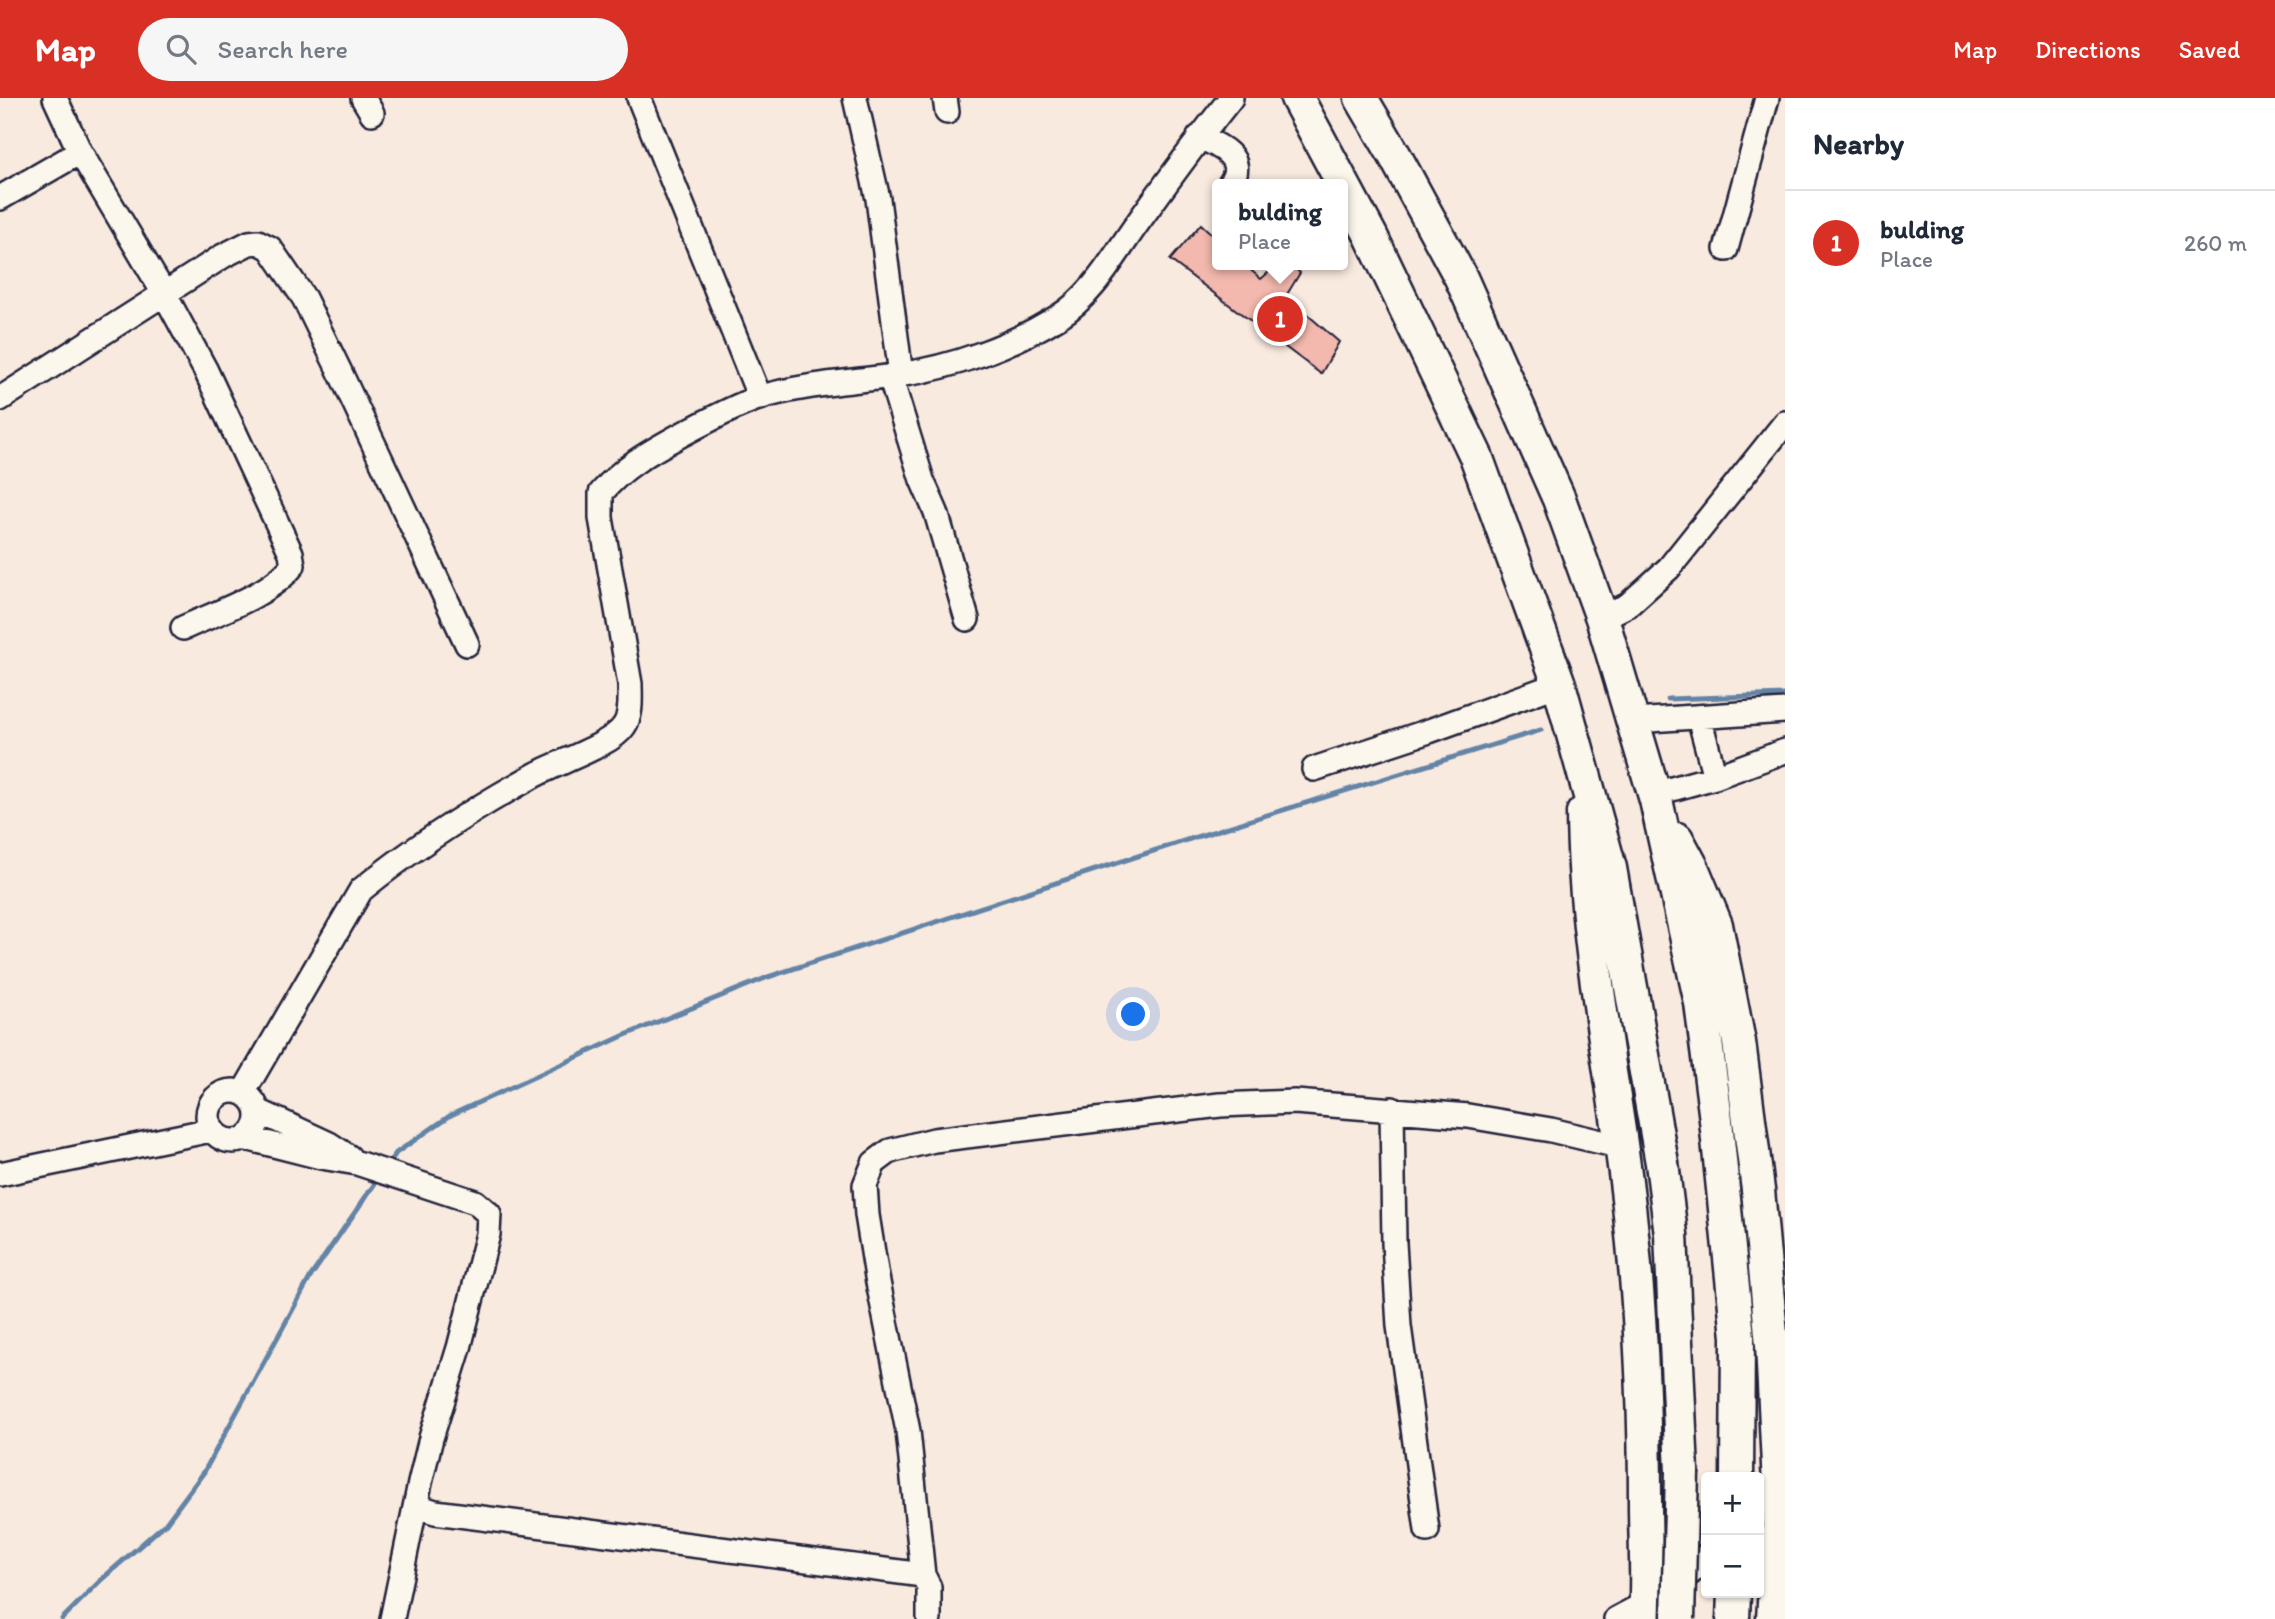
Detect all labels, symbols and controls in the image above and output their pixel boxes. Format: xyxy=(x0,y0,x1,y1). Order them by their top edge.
search box xyxy=(138,18,628,81)
text: Map xyxy=(35,30,96,69)
icon: search xyxy=(162,30,200,68)
text: Search here xyxy=(218,33,348,65)
text: Map xyxy=(1953,35,1997,64)
text: Directions xyxy=(2035,35,2141,64)
text: Saved xyxy=(2179,35,2240,64)
text: Nearby xyxy=(1813,125,1904,162)
popup xyxy=(1212,179,1348,270)
text: bulding xyxy=(1238,195,1322,227)
text: bulding xyxy=(1880,213,1964,245)
text: Place xyxy=(1238,227,1291,255)
text: 1 xyxy=(1831,229,1841,257)
text: 260 m xyxy=(2184,229,2247,257)
text: Place xyxy=(1880,245,1933,273)
pin: 1 xyxy=(1257,293,1303,345)
your location xyxy=(1116,997,1150,1031)
map controls xyxy=(1701,1472,1764,1598)
button: + xyxy=(1701,1472,1764,1535)
button: − xyxy=(1701,1535,1764,1598)

